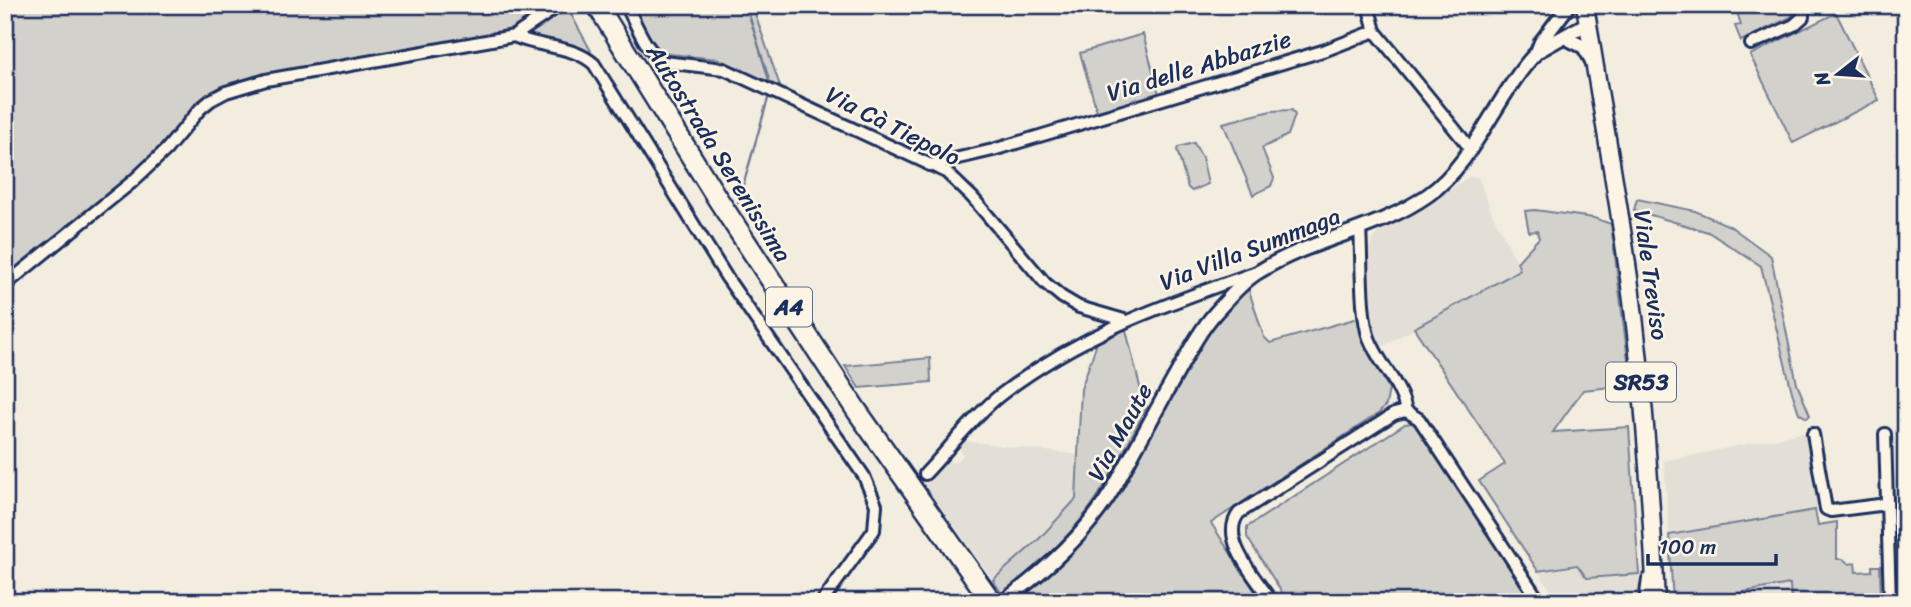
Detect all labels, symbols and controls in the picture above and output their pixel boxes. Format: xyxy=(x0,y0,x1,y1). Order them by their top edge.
street label: Via delle Abbazzie xyxy=(1101,18,1297,114)
street label: Autostrada Serenissima xyxy=(634,35,803,271)
north arrow xyxy=(1802,38,1872,108)
text: N xyxy=(1804,67,1840,91)
street label: Via Cà Tiepolo xyxy=(818,74,968,178)
street label: Via Villa Summaga xyxy=(1153,195,1347,303)
street label: Viale Treviso xyxy=(1621,207,1681,343)
road number: A4 xyxy=(766,288,812,326)
road number: SR53 xyxy=(1606,362,1676,402)
street label: Via Maute xyxy=(1076,375,1164,489)
scale bar xyxy=(1648,523,1776,567)
text: 100 m xyxy=(1659,528,1716,566)

